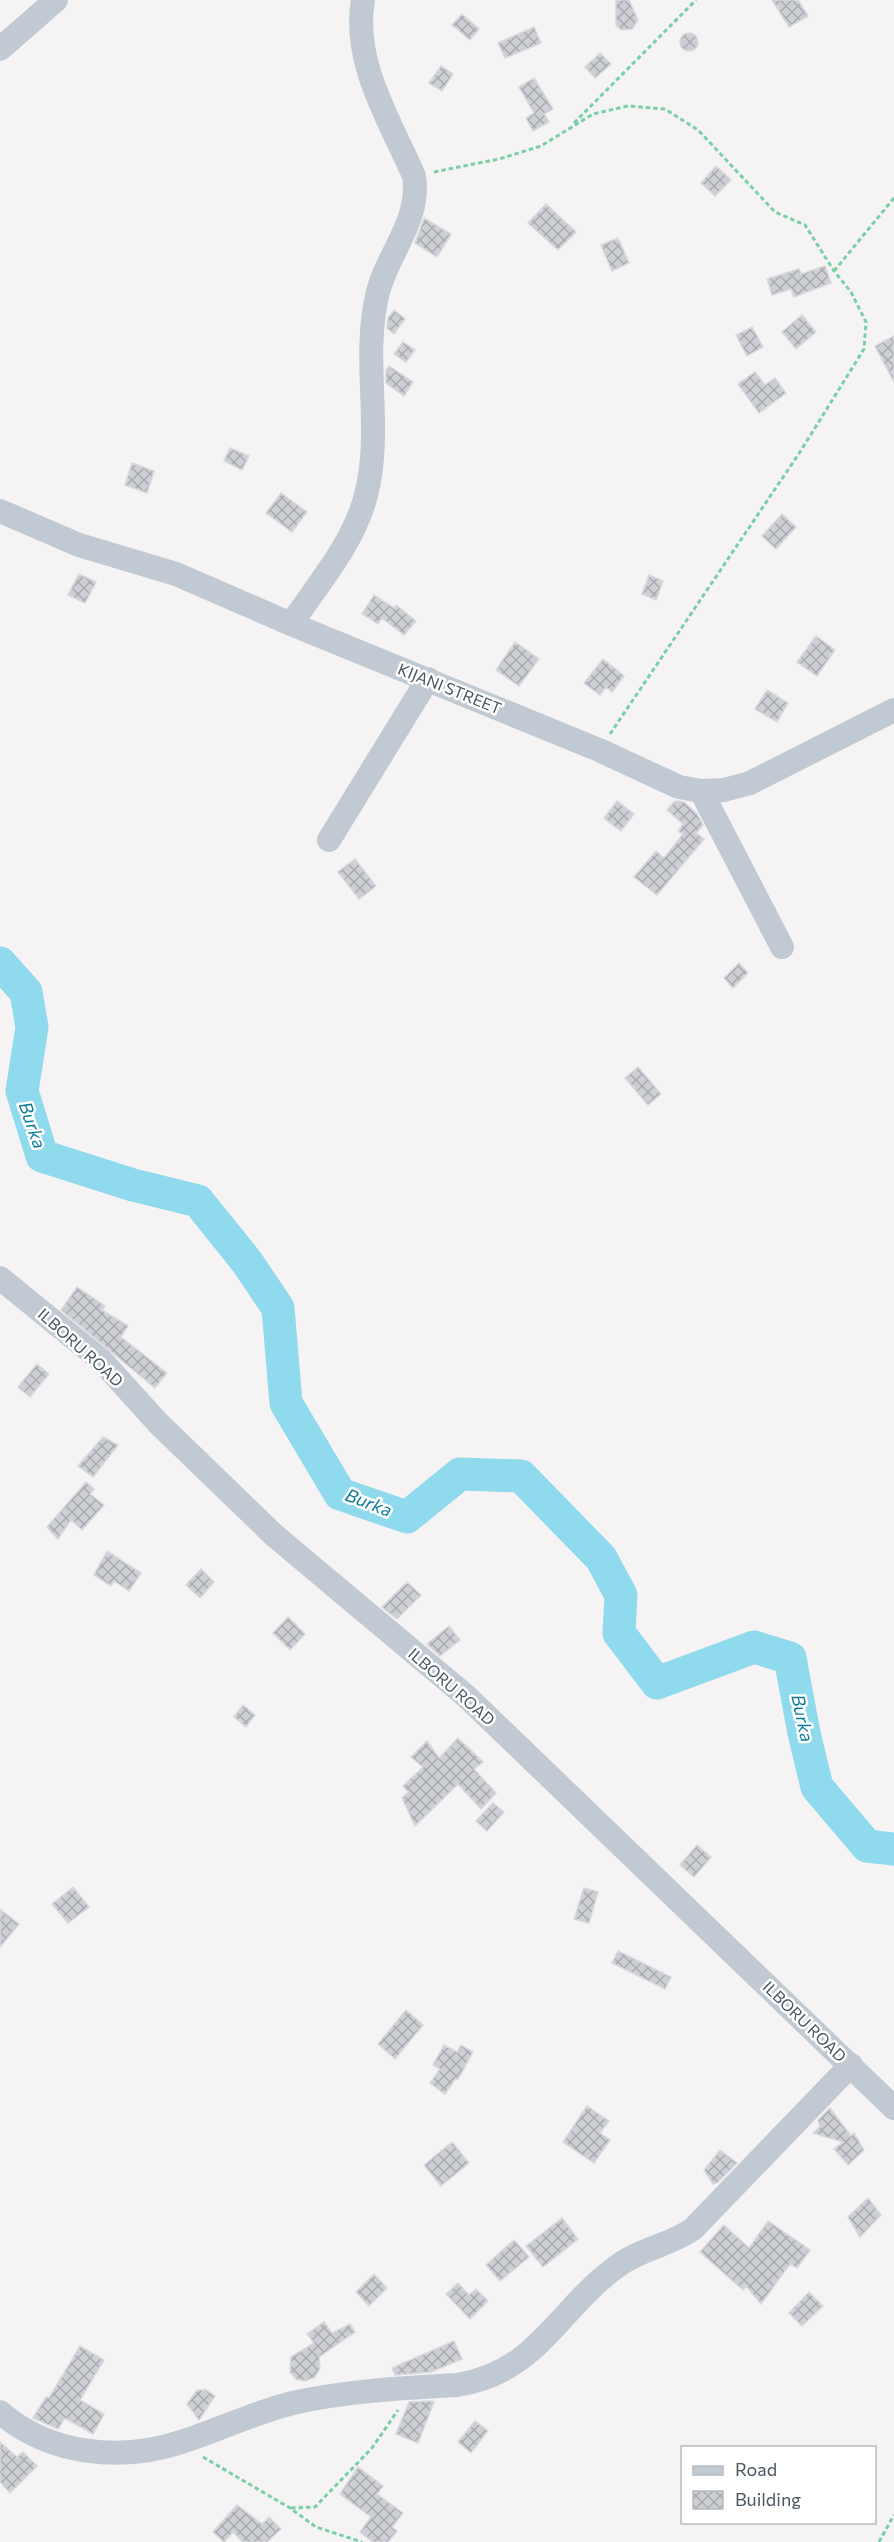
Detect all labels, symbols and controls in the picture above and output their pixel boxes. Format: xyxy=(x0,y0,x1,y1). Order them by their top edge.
street label: KIJANI STREET xyxy=(395,659,505,717)
water label: Burka xyxy=(15,1099,51,1151)
street label: ILBORU ROAD xyxy=(34,1304,128,1390)
water label: Burka xyxy=(343,1483,395,1521)
street label: ILBORU ROAD xyxy=(405,1643,499,1729)
water label: Burka xyxy=(787,1692,819,1744)
street label: ILBORU ROAD xyxy=(760,1977,850,2065)
legend xyxy=(681,2446,876,2524)
text: Road xyxy=(735,2458,777,2480)
text: Building xyxy=(735,2488,801,2510)

